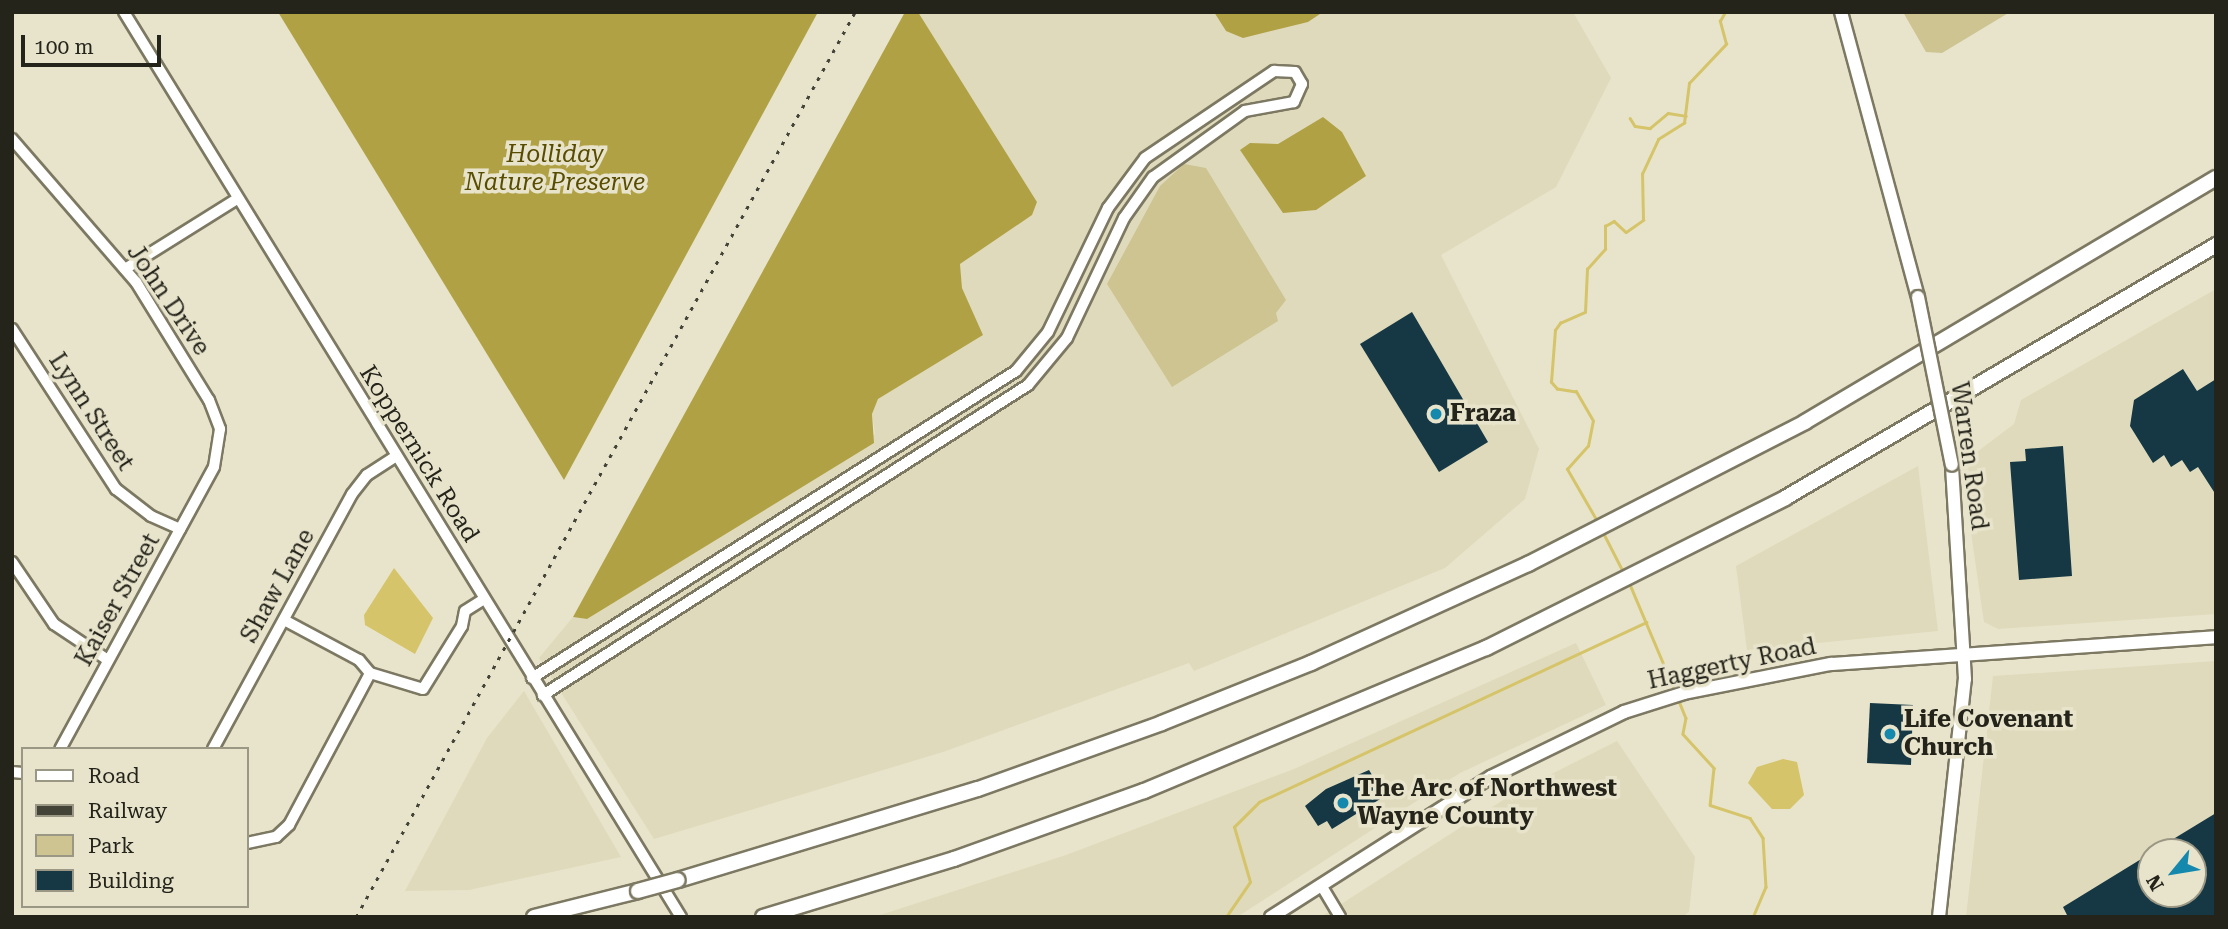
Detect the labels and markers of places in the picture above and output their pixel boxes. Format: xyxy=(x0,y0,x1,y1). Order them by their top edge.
place label: Fraza xyxy=(1450,400,1516,428)
marker: Fraza xyxy=(1428,406,1444,422)
place label: Life Covenant Church xyxy=(1904,706,2073,762)
marker: Life Covenant Church xyxy=(1882,726,1898,742)
place label: The Arc of Northwest Wayne County xyxy=(1357,775,1617,831)
marker: The Arc of Northwest Wayne County xyxy=(1335,795,1351,811)

